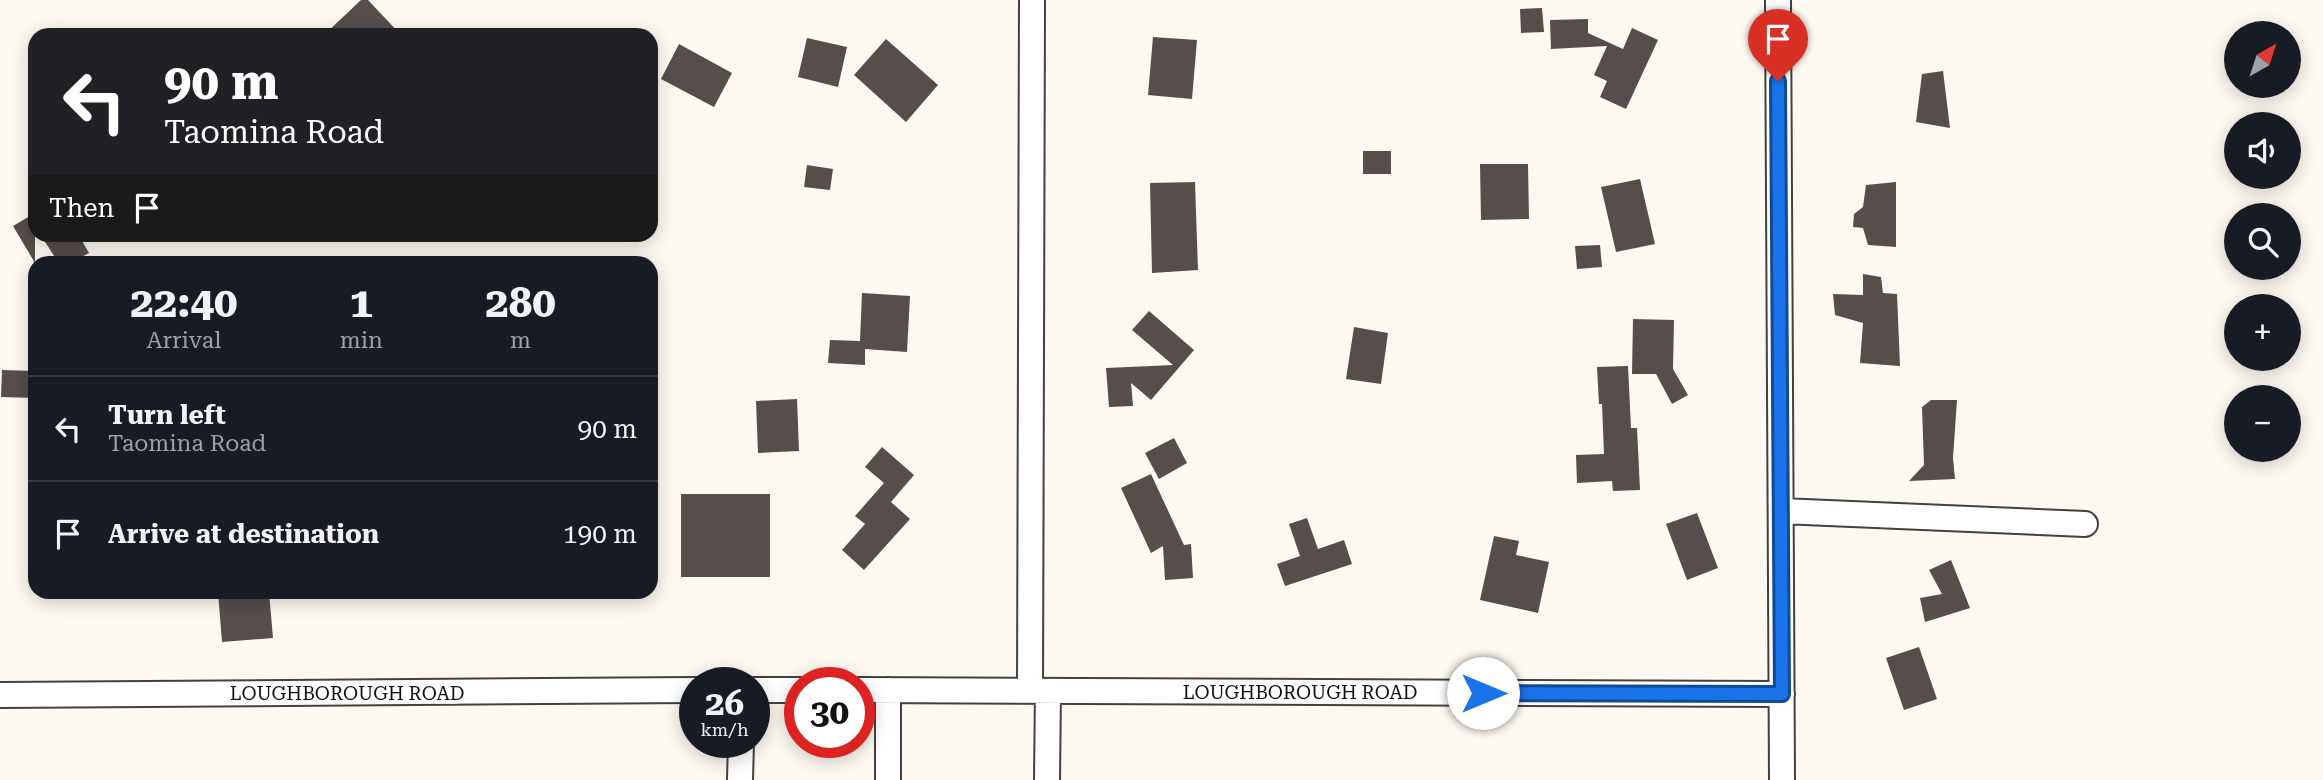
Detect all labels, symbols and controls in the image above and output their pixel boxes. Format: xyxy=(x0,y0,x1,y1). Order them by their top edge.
pin xyxy=(1748,9,1808,81)
icon: arrive xyxy=(1759,20,1797,58)
north arrow xyxy=(2224,21,2301,98)
map controls xyxy=(2224,21,2301,462)
text: 90 m xyxy=(164,54,279,111)
icon: left xyxy=(49,56,140,147)
button: sound xyxy=(2224,112,2301,189)
text: Taomina Road xyxy=(164,113,384,151)
icon: arrive xyxy=(128,189,166,227)
text: Then xyxy=(49,193,114,223)
button: search xyxy=(2224,203,2301,280)
text: 22:40 xyxy=(130,278,237,327)
text: 1 xyxy=(350,278,373,327)
text: 280 xyxy=(485,278,556,327)
button: + xyxy=(2224,294,2301,371)
text: Arrival xyxy=(146,327,221,354)
text: min xyxy=(340,327,383,354)
text: m xyxy=(510,327,531,354)
button: − xyxy=(2224,385,2301,462)
text: Turn left xyxy=(108,400,226,430)
icon: left xyxy=(49,410,87,448)
text: 90 m xyxy=(578,414,637,444)
text: Taomina Road xyxy=(108,430,266,457)
icon: arrive xyxy=(49,515,87,553)
text: Arrive at destination xyxy=(108,519,379,549)
text: 190 m xyxy=(563,519,637,549)
position arrow xyxy=(1446,656,1520,730)
speed limit sign: 30 xyxy=(784,667,875,758)
street label: LOUGHBOROUGH ROAD xyxy=(1183,681,1417,704)
street label: LOUGHBOROUGH ROAD xyxy=(230,682,464,705)
text: 26 xyxy=(705,683,744,724)
text: km/h xyxy=(700,719,749,740)

